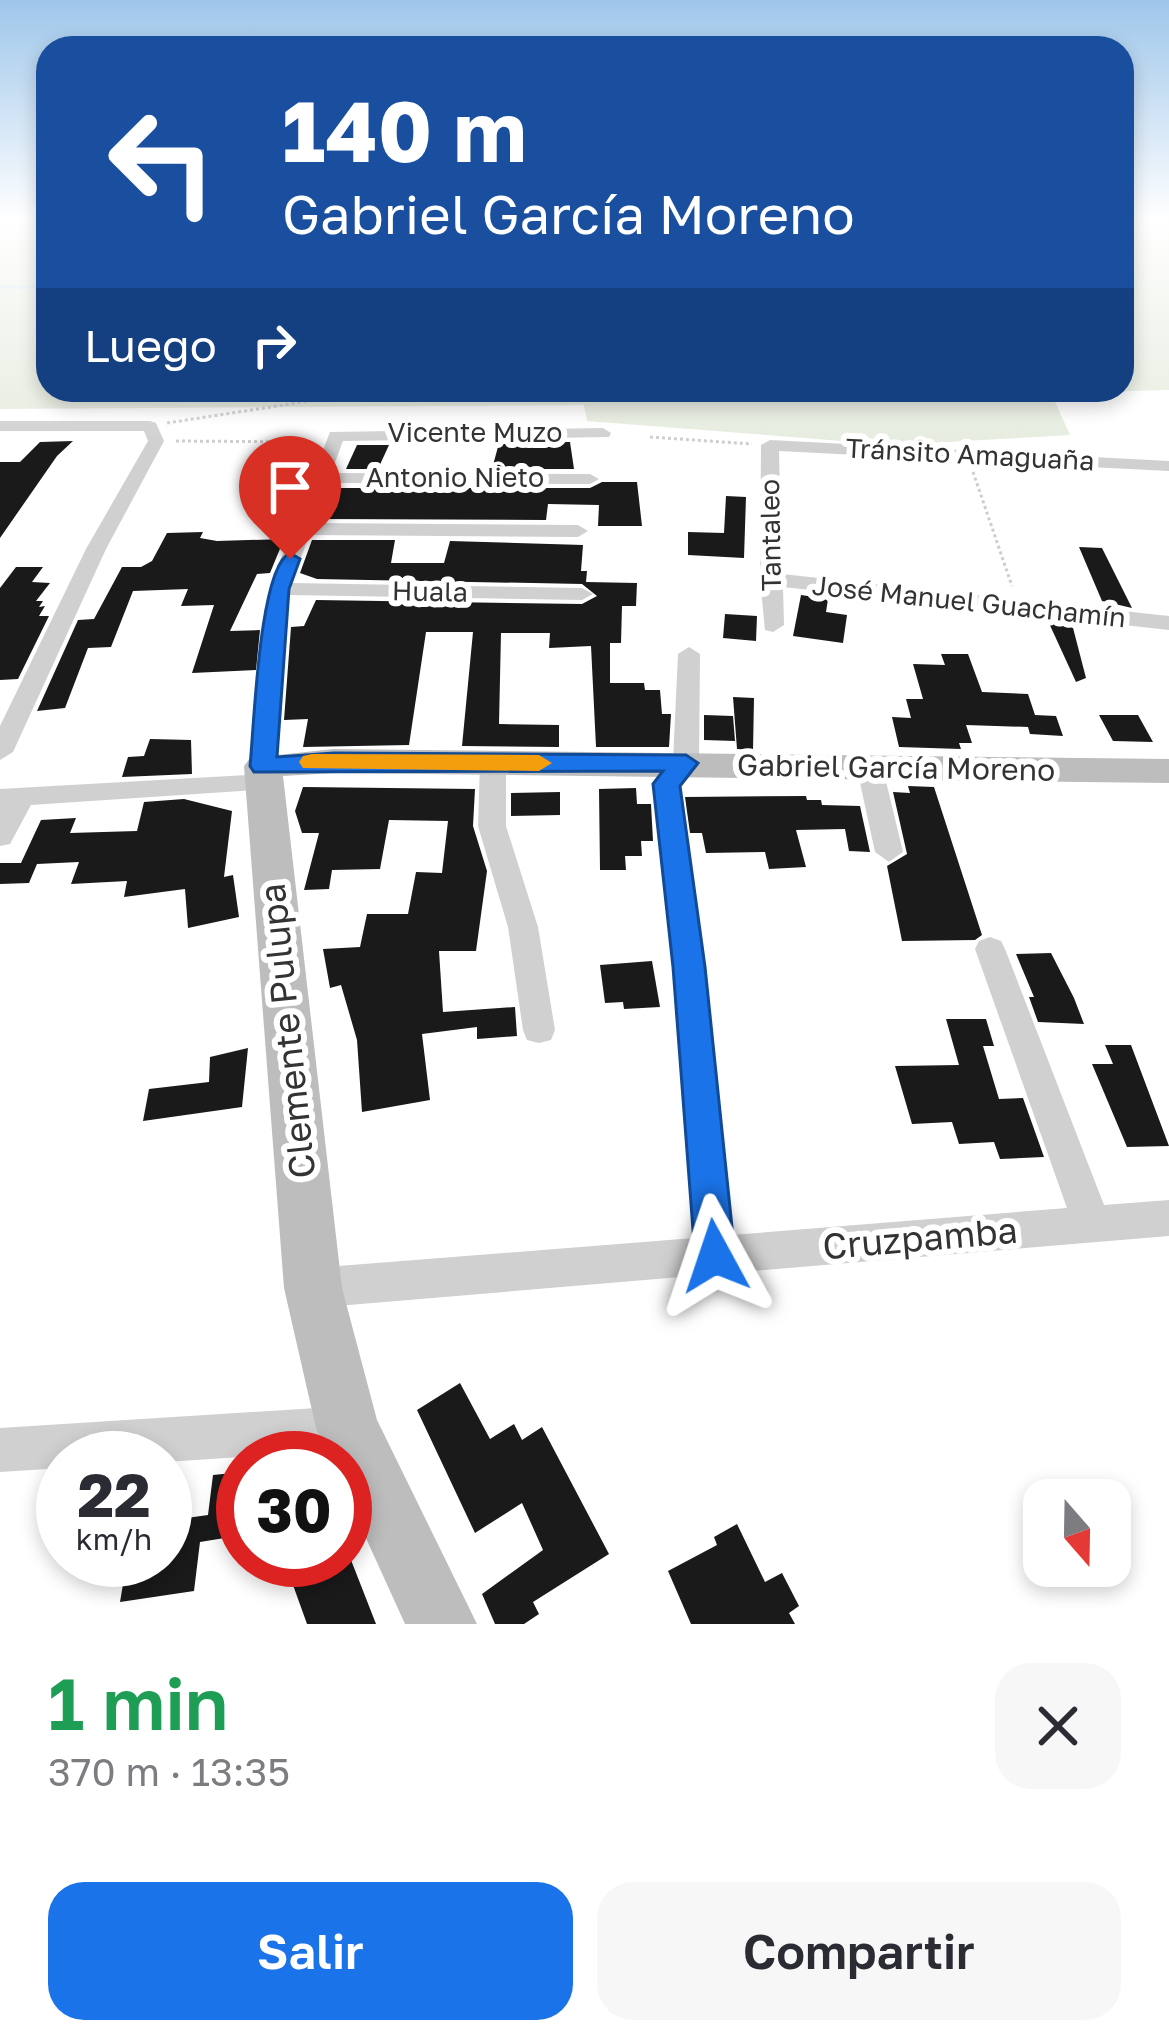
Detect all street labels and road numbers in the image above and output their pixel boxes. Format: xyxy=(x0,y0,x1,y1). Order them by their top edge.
street label: Vicente Muzo xyxy=(388,416,562,448)
street label: Tránsito Amaguaña xyxy=(845,432,1095,476)
street label: Antonio Nieto xyxy=(366,461,544,493)
street label: Tantaleo xyxy=(753,479,787,591)
street label: José Manuel Guachamín xyxy=(811,569,1128,633)
street label: Huala xyxy=(392,574,468,608)
street label: Gabriel García Moreno xyxy=(737,746,1055,788)
street label: Clemente Pulupa xyxy=(250,881,323,1181)
street label: Cruzpamba xyxy=(821,1208,1019,1267)

